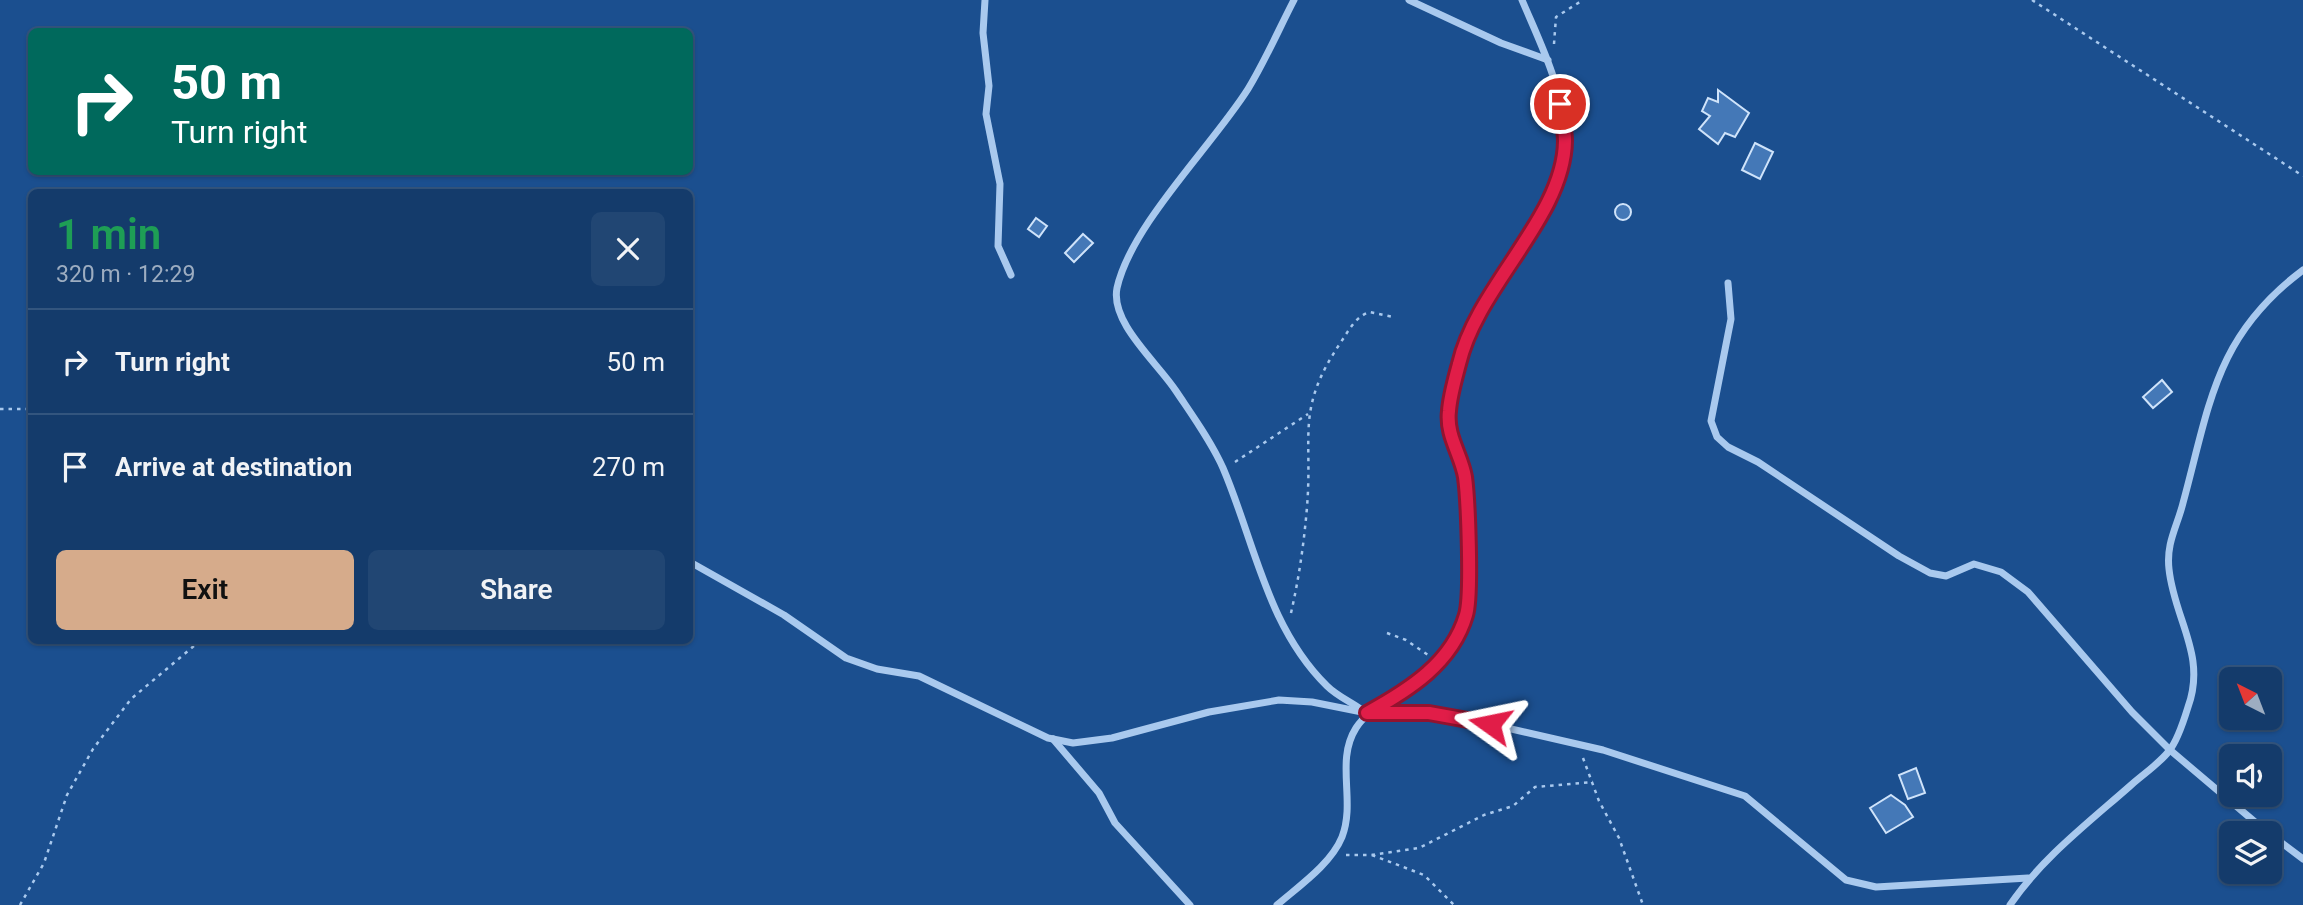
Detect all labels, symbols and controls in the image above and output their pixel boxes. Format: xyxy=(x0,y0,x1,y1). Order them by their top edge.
text: 50 m xyxy=(171,54,282,111)
icon: right xyxy=(56,56,147,147)
pin xyxy=(1530,74,1590,134)
icon: arrive xyxy=(1541,85,1579,123)
text: Turn right xyxy=(171,113,307,151)
text: 1 min xyxy=(56,210,161,259)
button: close xyxy=(591,212,665,286)
text: 320 m · 12:29 xyxy=(56,261,195,288)
icon: right xyxy=(56,343,94,381)
text: Turn right xyxy=(115,347,230,377)
text: 50 m xyxy=(607,347,665,377)
icon: arrive xyxy=(56,448,94,486)
text: Arrive at destination xyxy=(115,452,352,482)
text: 270 m xyxy=(592,452,665,482)
button: Exit xyxy=(56,550,354,630)
button: Share xyxy=(368,550,665,630)
north arrow xyxy=(2219,667,2282,730)
map controls xyxy=(2219,667,2282,884)
position arrow xyxy=(1453,687,1527,761)
button: sound xyxy=(2219,744,2282,807)
button: layers xyxy=(2219,821,2282,884)

